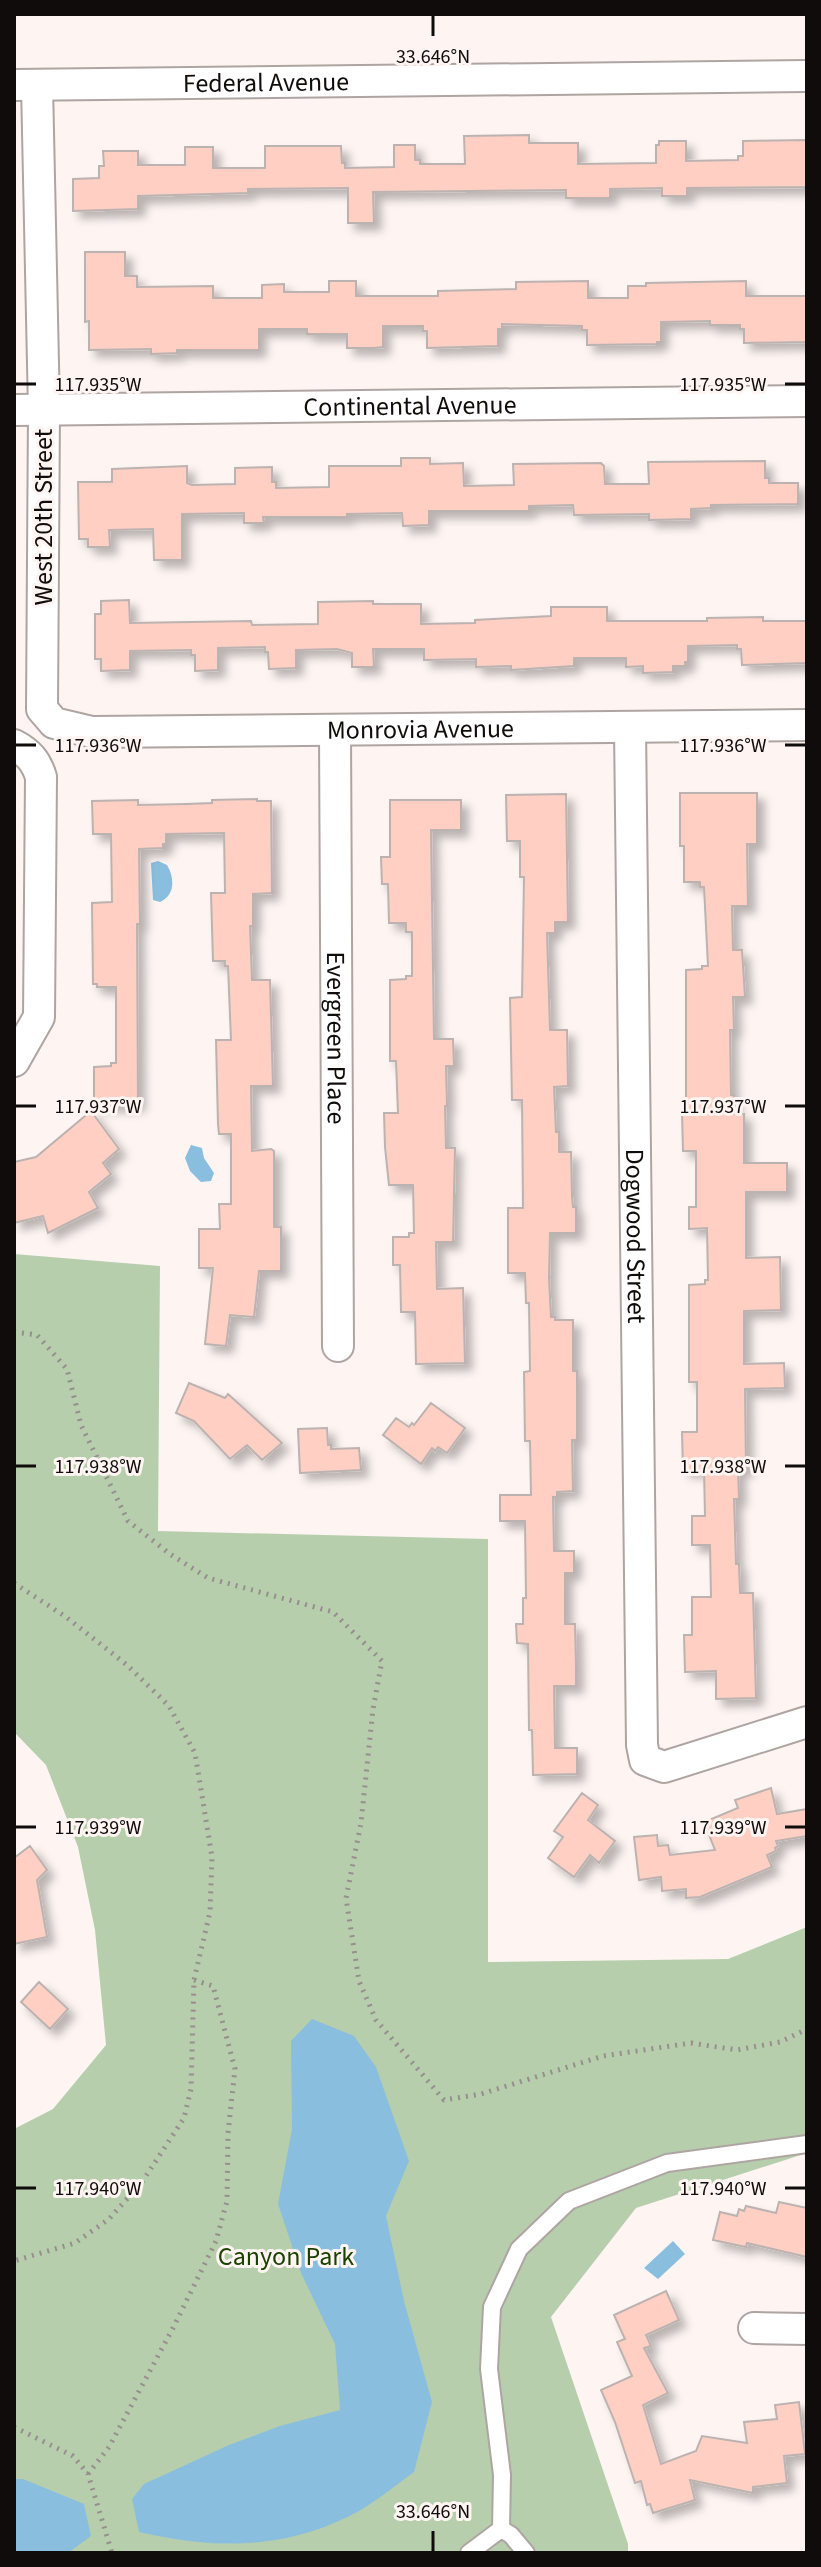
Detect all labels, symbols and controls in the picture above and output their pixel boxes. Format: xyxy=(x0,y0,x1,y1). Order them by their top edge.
text: 33.646°N xyxy=(396,43,470,71)
street label: Federal Avenue xyxy=(183,63,349,102)
text: 117.935°W xyxy=(55,371,142,399)
text: 117.935°W xyxy=(680,371,767,399)
street label: Continental Avenue xyxy=(303,386,517,426)
street label: West 20th Street xyxy=(25,428,62,605)
street label: Monrovia Avenue xyxy=(327,710,514,749)
text: 117.936°W xyxy=(55,732,142,760)
text: 117.936°W xyxy=(680,732,767,760)
street label: Evergreen Place xyxy=(317,951,355,1125)
text: 117.937°W xyxy=(55,1093,142,1121)
text: 117.937°W xyxy=(680,1093,767,1121)
street label: Dogwood Street xyxy=(616,1148,655,1324)
text: 117.938°W xyxy=(55,1453,142,1481)
text: 117.938°W xyxy=(680,1453,767,1481)
text: 117.939°W xyxy=(55,1814,142,1842)
text: 117.939°W xyxy=(680,1814,767,1842)
text: 117.940°W xyxy=(55,2175,142,2203)
text: 117.940°W xyxy=(680,2175,767,2203)
park label: Canyon Park xyxy=(218,2238,354,2275)
text: 33.646°N xyxy=(396,2498,470,2526)

